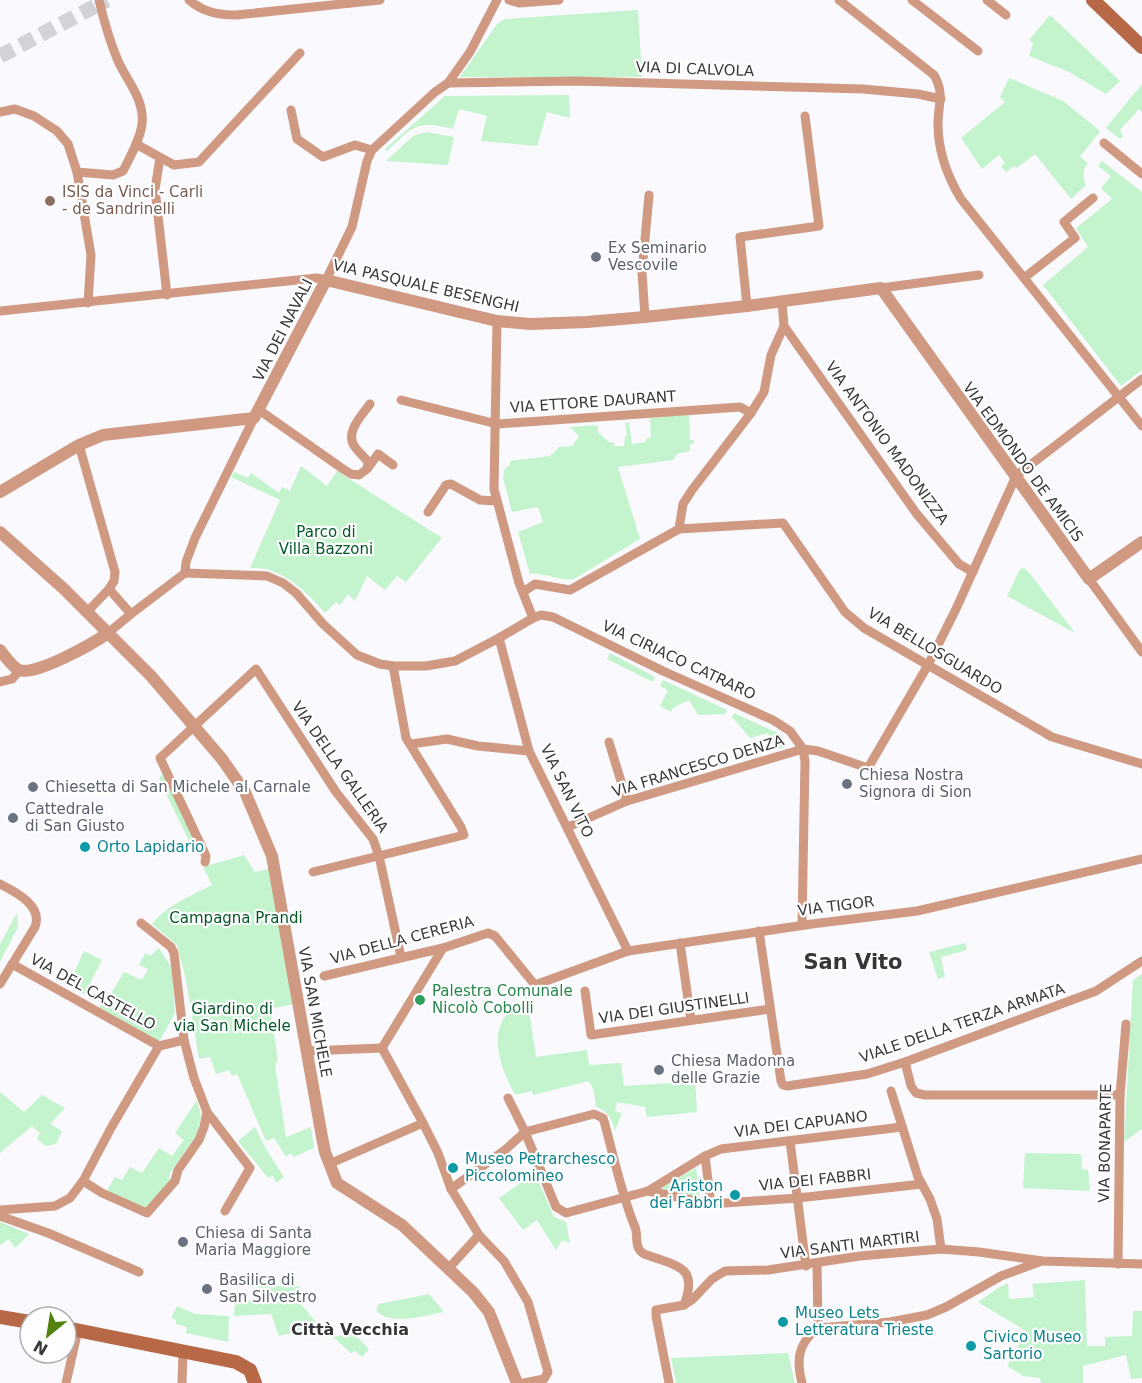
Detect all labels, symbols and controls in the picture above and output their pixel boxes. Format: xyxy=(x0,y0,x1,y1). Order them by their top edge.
street label: VIA DI CALVOLA xyxy=(635,58,755,80)
place label: ISIS da Vinci - Carli - de Sandrinelli xyxy=(62,183,203,218)
marker: ISIS da Vinci - Carli - de Sandrinelli xyxy=(43,194,57,208)
place label: Ex Seminario Vescovile xyxy=(608,239,707,274)
marker: Ex Seminario Vescovile xyxy=(589,250,603,264)
street label: VIA PASQUALE BESENGHI xyxy=(331,256,521,316)
street label: VIA DEI NAVALI xyxy=(249,276,317,384)
street label: VIA ANTONIO MADONIZZA xyxy=(822,358,953,529)
street label: VIA EDMONDO DE AMICIS xyxy=(959,379,1087,545)
street label: VIA ETTORE DAURANT xyxy=(509,387,678,417)
park label: Parco di Villa Bazzoni xyxy=(279,523,373,558)
street label: VIA BELLOSGUARDO xyxy=(865,604,1005,698)
street label: VIA CIRIACO CATRARO xyxy=(599,616,759,704)
street label: VIA DELLA GALLERIA xyxy=(288,698,393,837)
street label: VIA FRANCESCO DENZA xyxy=(610,731,787,801)
street label: VIA SAN VITO xyxy=(537,741,597,841)
place label: Chiesa Nostra Signora di Sion xyxy=(859,766,972,801)
marker: Chiesa Nostra Signora di Sion xyxy=(840,777,854,791)
place label: Chiesetta di San Michele al Carnale xyxy=(45,778,311,796)
marker: Chiesetta di San Michele al Carnale xyxy=(26,780,40,794)
place label: Cattedrale di San Giusto xyxy=(25,800,125,835)
marker: Cattedrale di San Giusto xyxy=(6,811,20,825)
place label: Orto Lapidario xyxy=(97,838,204,856)
marker: Orto Lapidario xyxy=(78,840,92,854)
street label: VIA TIGOR xyxy=(797,892,875,920)
park label: Campagna Prandi xyxy=(169,909,303,927)
street label: VIA DELLA CERERIA xyxy=(328,912,476,968)
street label: VIA SAN MICHELE xyxy=(295,945,335,1079)
street label: VIA DEL CASTELLO xyxy=(27,950,159,1034)
district label: San Vito xyxy=(803,950,903,974)
street label: VIALE DELLA TERZA ARMATA xyxy=(857,979,1068,1067)
place label: Palestra Comunale Nicolò Cobolli xyxy=(432,982,573,1017)
street label: VIA DEI GIUSTINELLI xyxy=(598,989,750,1027)
marker: Palestra Comunale Nicolò Cobolli xyxy=(413,993,427,1007)
park label: Giardino di via San Michele xyxy=(173,1000,291,1035)
place label: Chiesa Madonna delle Grazie xyxy=(671,1052,795,1087)
marker: Chiesa Madonna delle Grazie xyxy=(652,1063,666,1077)
street label: VIA BONAPARTE xyxy=(1095,1083,1115,1203)
street label: VIA DEI CAPUANO xyxy=(733,1107,869,1141)
place label: Museo Petrarchesco Piccolomineo xyxy=(465,1150,615,1185)
marker: Museo Petrarchesco Piccolomineo xyxy=(446,1161,460,1175)
street label: VIA DEI FABBRI xyxy=(758,1165,872,1195)
place label: Ariston dei Fabbri xyxy=(649,1177,723,1212)
marker: Ariston dei Fabbri xyxy=(728,1188,742,1202)
place label: Chiesa di Santa Maria Maggiore xyxy=(195,1224,312,1259)
street label: VIA SANTI MARTIRI xyxy=(779,1228,921,1262)
marker: Chiesa di Santa Maria Maggiore xyxy=(176,1235,190,1249)
place label: Basilica di San Silvestro xyxy=(219,1271,317,1306)
marker: Basilica di San Silvestro xyxy=(200,1282,214,1296)
place label: Museo Lets Letteratura Trieste xyxy=(795,1304,934,1339)
north arrow xyxy=(18,1305,78,1365)
marker: Museo Lets Letteratura Trieste xyxy=(776,1315,790,1329)
district label: Città Vecchia xyxy=(291,1320,409,1339)
place label: Civico Museo Sartorio xyxy=(983,1328,1082,1363)
text: N xyxy=(30,1336,51,1359)
marker: Civico Museo Sartorio xyxy=(964,1339,978,1353)

